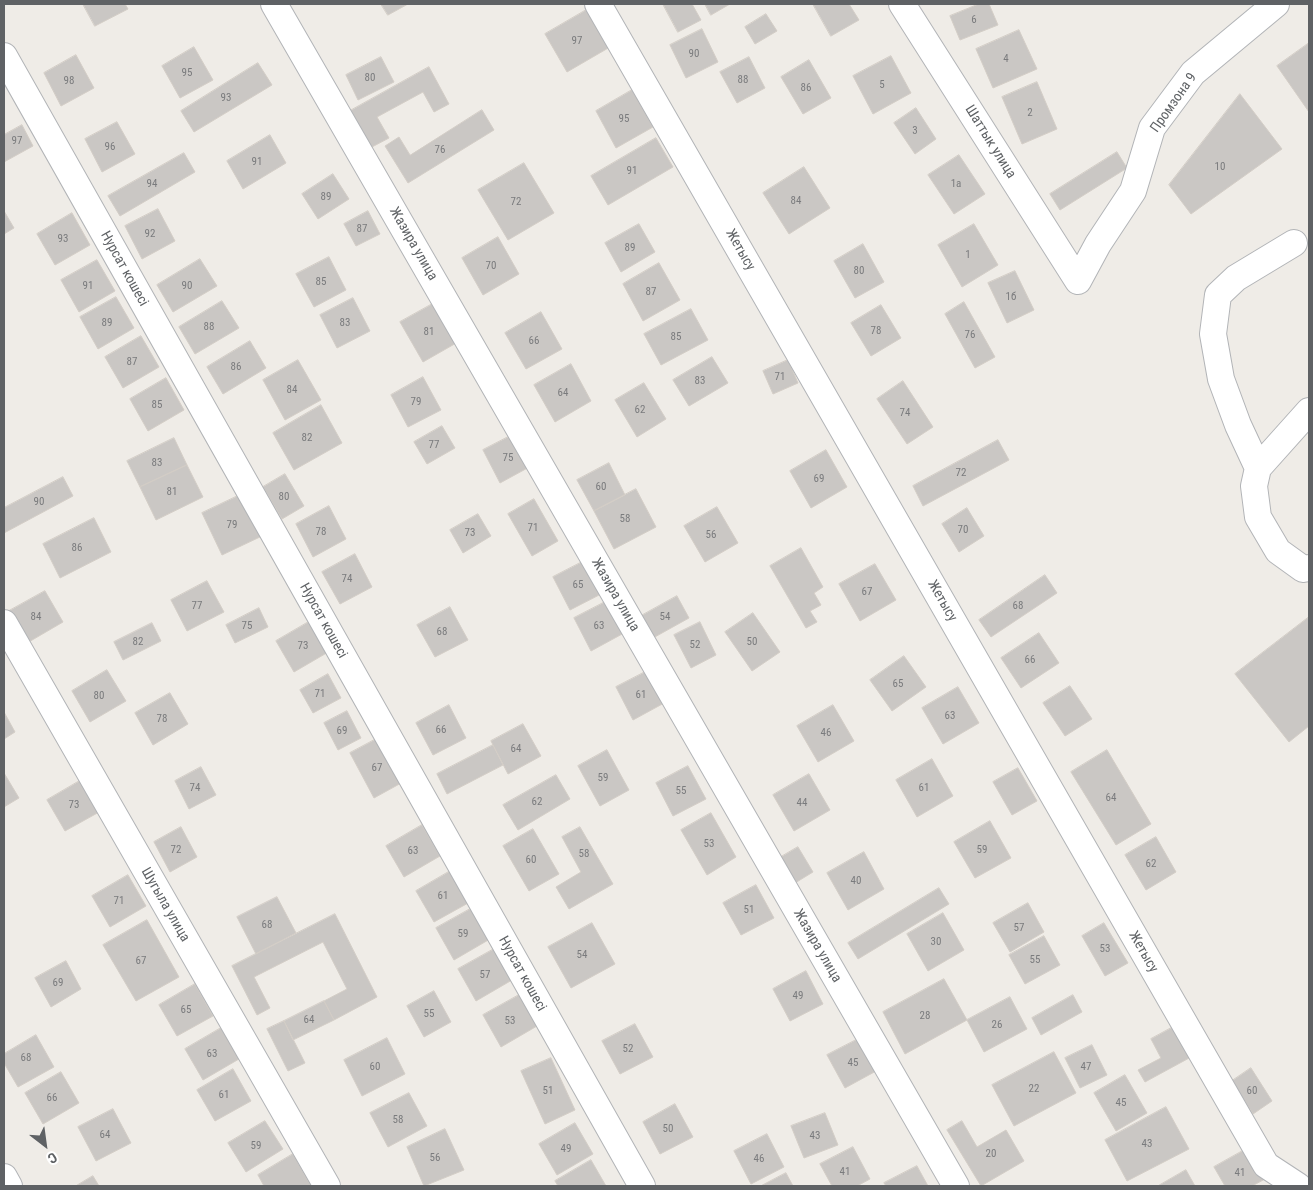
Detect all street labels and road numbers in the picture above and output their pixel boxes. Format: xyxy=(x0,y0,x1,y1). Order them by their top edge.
street label: Промзона 9 xyxy=(1147,70,1201,136)
street label: Шаттык улица xyxy=(961,102,1019,182)
street label: Жазира улица xyxy=(385,204,441,284)
street label: Жетысу xyxy=(721,226,759,274)
street label: Нурсат кошесi xyxy=(96,228,152,310)
street label: Жазира улица xyxy=(587,555,643,635)
street label: Жетысу xyxy=(923,577,961,625)
street label: Нурсат кошесi xyxy=(295,580,351,662)
street label: Шугыла улица xyxy=(137,865,193,945)
street label: Жазира улица xyxy=(789,906,845,986)
street label: Жетысу xyxy=(1124,928,1162,976)
street label: Нурсат кошесi xyxy=(494,933,550,1015)

